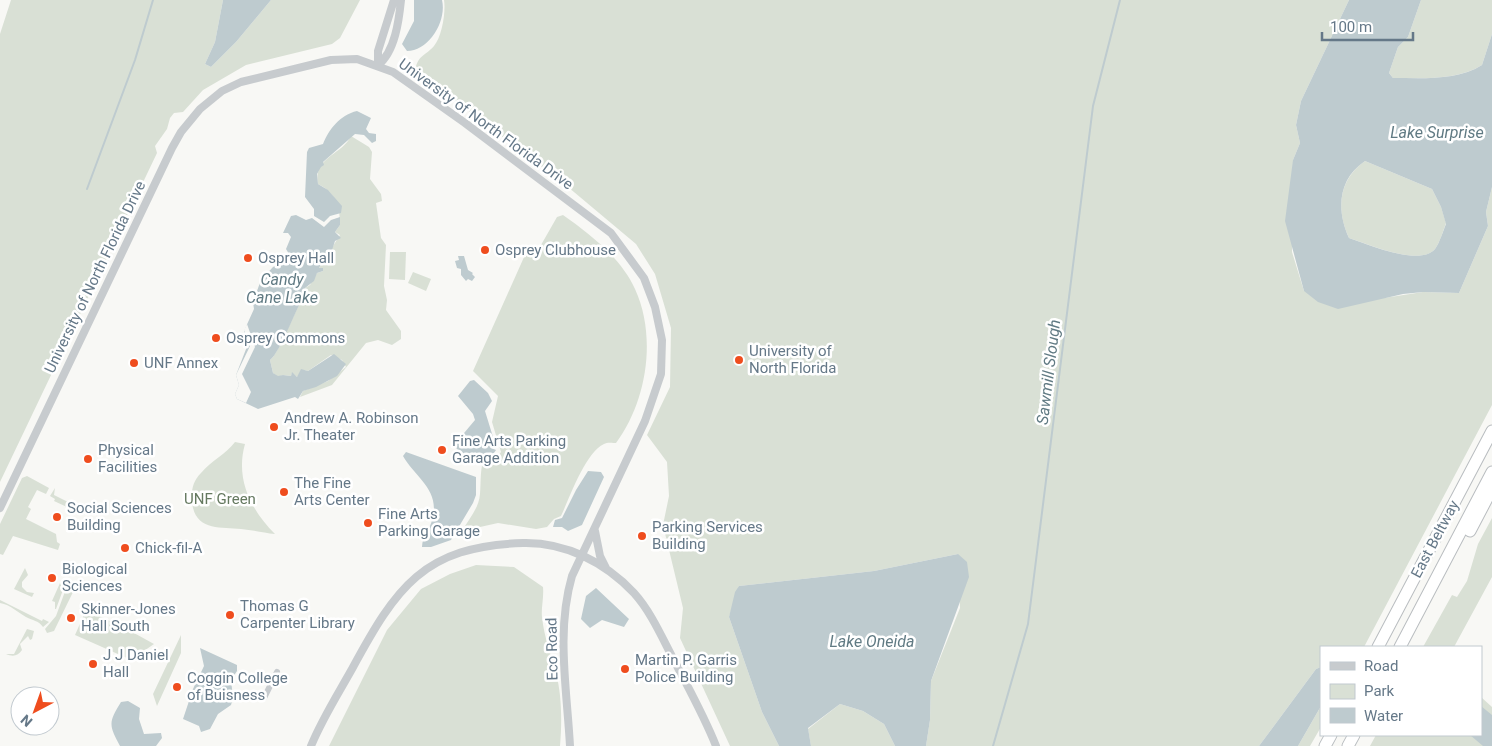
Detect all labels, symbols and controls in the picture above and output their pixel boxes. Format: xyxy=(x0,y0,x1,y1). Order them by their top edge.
scale bar xyxy=(1322,10,1413,42)
text: 100 m xyxy=(1330,18,1372,36)
street label: University of North Florida Drive xyxy=(395,55,577,193)
water label: Lake Surprise xyxy=(1390,123,1484,142)
street label: University of North Florida Drive xyxy=(41,178,149,376)
place label: Osprey Clubhouse xyxy=(495,241,616,259)
marker: Osprey Clubhouse xyxy=(479,244,491,256)
place label: Osprey Hall xyxy=(258,249,334,267)
marker: Osprey Hall xyxy=(242,252,254,264)
water label: Candy Cane Lake xyxy=(246,270,318,307)
water label: Sawmill Slough xyxy=(1033,318,1064,426)
place label: Osprey Commons xyxy=(226,329,345,347)
marker: Osprey Commons xyxy=(210,332,222,344)
place label: University of North Florida xyxy=(749,342,836,377)
place label: UNF Annex xyxy=(144,354,219,372)
marker: University of North Florida xyxy=(733,354,745,366)
marker: UNF Annex xyxy=(128,357,140,369)
place label: Andrew A. Robinson Jr. Theater xyxy=(284,409,419,444)
marker: Andrew A. Robinson Jr. Theater xyxy=(268,421,280,433)
place label: Fine Arts Parking Garage Addition xyxy=(452,432,566,467)
place label: Physical Facilities xyxy=(98,441,157,476)
marker: Fine Arts Parking Garage Addition xyxy=(436,444,448,456)
marker: Physical Facilities xyxy=(82,453,94,465)
place label: The Fine Arts Center xyxy=(294,474,370,509)
marker: The Fine Arts Center xyxy=(278,486,290,498)
park label: UNF Green xyxy=(184,490,256,508)
street label: East Beltway xyxy=(1407,497,1463,581)
place label: Social Sciences Building xyxy=(67,499,172,534)
place label: Fine Arts Parking Garage xyxy=(378,505,480,540)
marker: Social Sciences Building xyxy=(51,511,63,523)
marker: Fine Arts Parking Garage xyxy=(362,517,374,529)
place label: Parking Services Building xyxy=(652,518,763,553)
marker: Parking Services Building xyxy=(636,530,648,542)
place label: Chick-fil-A xyxy=(135,539,202,557)
marker: Chick-fil-A xyxy=(119,542,131,554)
place label: Biological Sciences xyxy=(62,560,127,595)
marker: Biological Sciences xyxy=(46,572,58,584)
place label: Thomas G Carpenter Library xyxy=(240,597,355,632)
place label: Skinner-Jones Hall South xyxy=(81,600,176,635)
marker: Thomas G Carpenter Library xyxy=(224,609,236,621)
marker: Skinner-Jones Hall South xyxy=(65,612,77,624)
street label: Eco Road xyxy=(542,617,562,681)
water label: Lake Oneida xyxy=(829,632,915,651)
place label: J J Daniel Hall xyxy=(103,646,169,681)
legend xyxy=(1320,646,1482,736)
place label: Martin P. Garris Police Building xyxy=(635,651,737,686)
text: Road xyxy=(1364,657,1398,675)
marker: J J Daniel Hall xyxy=(87,658,99,670)
marker: Martin P. Garris Police Building xyxy=(619,663,631,675)
place label: Coggin College of Buisness xyxy=(187,669,288,704)
marker: Coggin College of Buisness xyxy=(171,681,183,693)
text: Park xyxy=(1364,682,1395,700)
north arrow xyxy=(10,686,60,736)
text: Water xyxy=(1364,707,1403,725)
text: N xyxy=(17,712,35,730)

